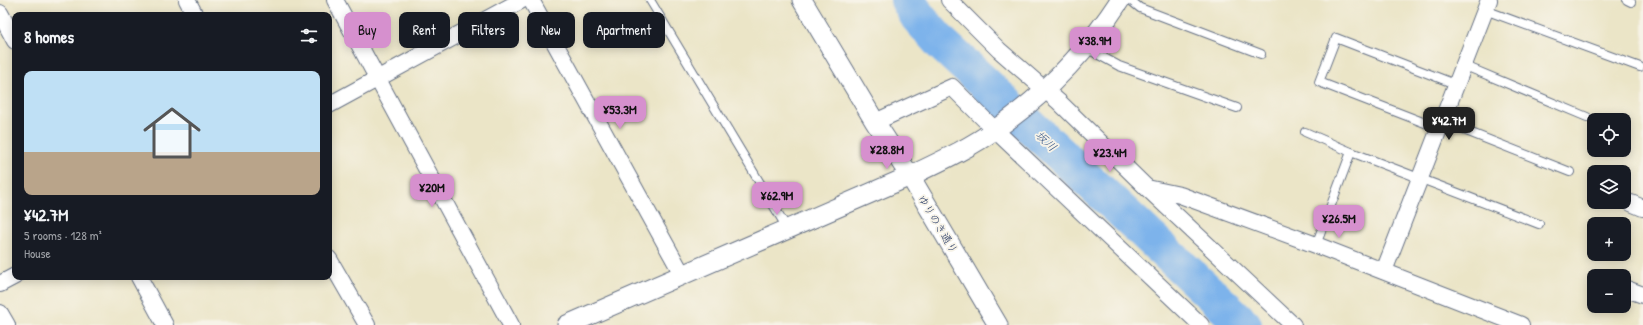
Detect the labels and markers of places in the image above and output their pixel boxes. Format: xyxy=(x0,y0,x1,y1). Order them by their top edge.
pin: ¥38.9M xyxy=(1062,27,1128,61)
pin: ¥53.3M xyxy=(587,96,653,130)
pin: ¥42.7M xyxy=(1416,107,1482,141)
pin: ¥28.8M xyxy=(854,136,920,170)
pin: ¥23.4M xyxy=(1077,139,1143,173)
pin: ¥20M xyxy=(408,174,456,208)
pin: ¥62.9M xyxy=(744,182,810,216)
pin: ¥26.5M xyxy=(1306,205,1372,239)

